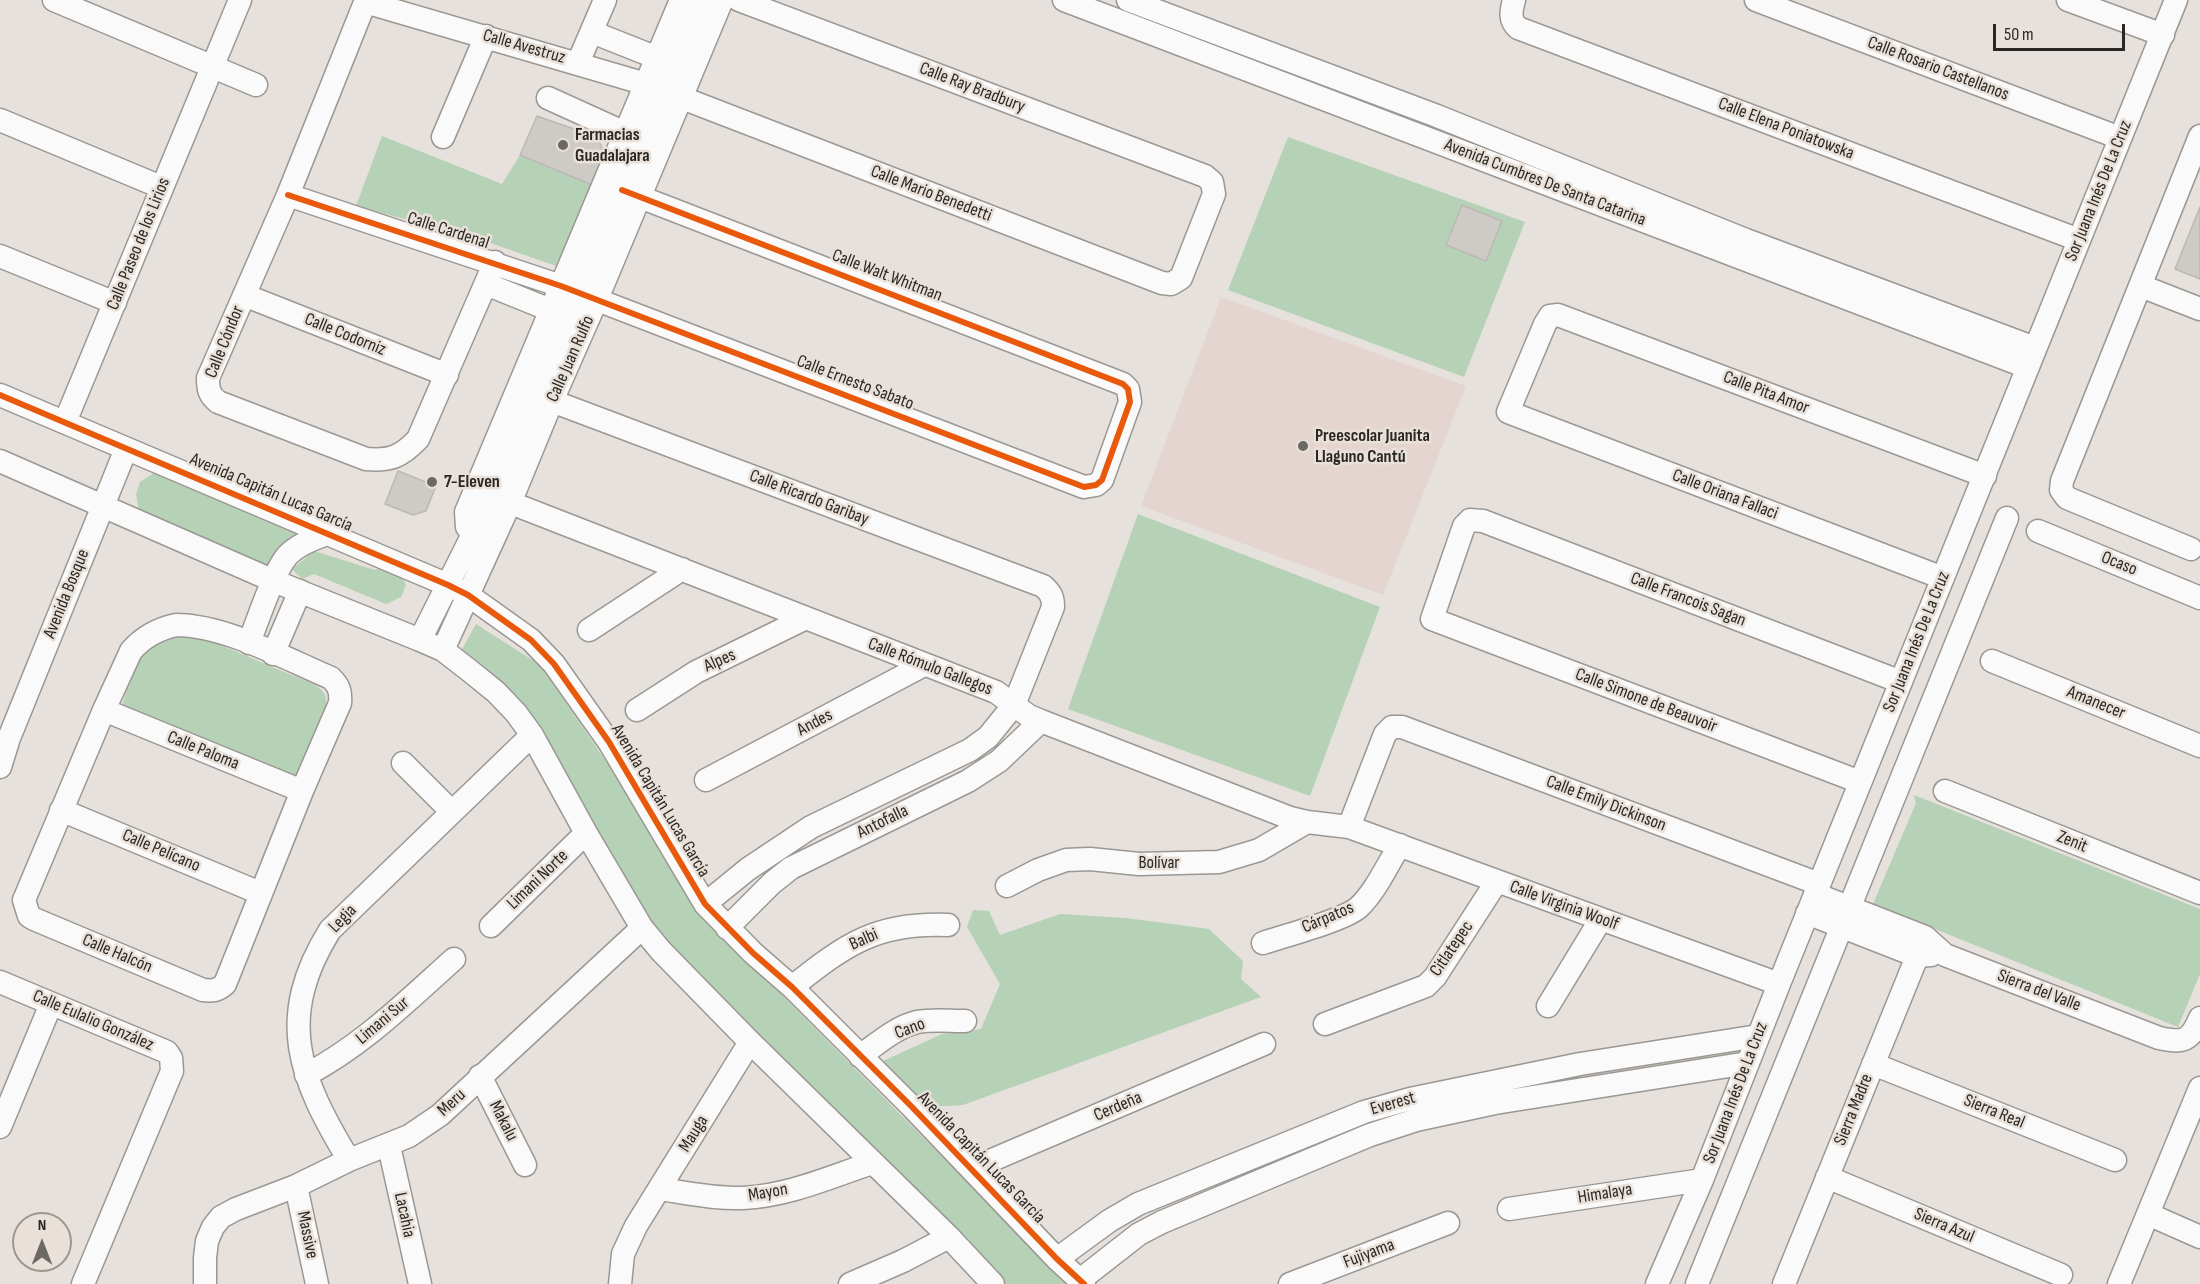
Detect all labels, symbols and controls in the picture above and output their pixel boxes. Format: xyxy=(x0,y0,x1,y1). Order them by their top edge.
scale bar xyxy=(1996,12,2128,50)
text: 50 m xyxy=(2004,24,2034,45)
street label: Calle Avestruz xyxy=(480,25,568,69)
street label: Calle Rosario Castellanos xyxy=(1864,32,2012,106)
street label: Calle Ray Bradbury xyxy=(916,58,1028,118)
street label: Calle Elena Poniatowska xyxy=(1715,93,1857,165)
street label: Sor Juana Inés De La Cruz xyxy=(2061,117,2137,265)
place label: Farmacias Guadalajara xyxy=(575,124,650,166)
street label: Avenida Cumbres De Santa Catarina xyxy=(1441,135,1649,231)
marker: Farmacias Guadalajara xyxy=(556,138,570,152)
street label: Calle Mario Benedetti xyxy=(867,161,995,227)
street label: Calle Paseo de los Lirios xyxy=(103,175,175,313)
street label: Calle Cardenal xyxy=(404,208,492,254)
street label: Calle Walt Whitman xyxy=(829,245,945,307)
street label: Calle Cóndor xyxy=(201,303,249,381)
street label: Calle Codorniz xyxy=(301,309,389,361)
street label: Calle Juan Rulfo xyxy=(542,312,600,406)
street label: Calle Ernesto Sabato xyxy=(793,351,917,415)
street label: Calle Pita Amor xyxy=(1720,367,1812,419)
place label: Preescolar Juanita Llaguno Cantú xyxy=(1315,425,1430,468)
marker: Preescolar Juanita Llaguno Cantú xyxy=(1296,439,1310,453)
street label: Avenida Capitán Lucas García xyxy=(186,449,356,537)
street label: Calle Ricardo Garibay xyxy=(746,465,872,531)
street label: Calle Oriana Fallaci xyxy=(1669,465,1781,525)
place label: 7-Eleven xyxy=(444,471,500,493)
marker: 7-Eleven xyxy=(425,475,439,489)
street label: Avenida Bosque xyxy=(39,546,95,642)
street label: Ocaso xyxy=(2098,547,2140,581)
street label: Calle Francois Sagan xyxy=(1627,568,1749,632)
street label: Sor Juana Inés De La Cruz xyxy=(1879,568,1955,716)
street label: Calle Rómulo Gallegos xyxy=(865,633,995,701)
street label: Alpes xyxy=(701,645,739,677)
street label: Calle Simone de Beauvoir xyxy=(1572,664,1720,738)
street label: Amanecer xyxy=(2064,682,2128,724)
street label: Andes xyxy=(794,705,836,741)
street label: Avenida Capitán Lucas García xyxy=(606,721,714,881)
street label: Calle Paloma xyxy=(164,727,242,775)
street label: Calle Emily Dickinson xyxy=(1543,771,1669,837)
street label: Antofalla xyxy=(854,800,912,844)
street label: Calle Pelícano xyxy=(119,825,203,877)
street label: Zenit xyxy=(2054,826,2090,858)
street label: Limani Norte xyxy=(503,845,573,915)
street label: Bolívar xyxy=(1139,852,1179,874)
street label: Calle Virginia Woolf xyxy=(1506,876,1622,936)
street label: Cárpatos xyxy=(1299,897,1357,939)
street label: Legia xyxy=(324,900,362,938)
street label: Citlatepec xyxy=(1426,917,1478,981)
street label: Balbi xyxy=(846,924,882,956)
street label: Calle Halcón xyxy=(79,930,155,978)
street label: Sierra del Valle xyxy=(1994,965,2084,1017)
street label: Calle Eulalio González xyxy=(29,986,157,1056)
street label: Limani Sur xyxy=(352,993,414,1049)
street label: Cano xyxy=(892,1013,928,1045)
street label: Sor Juana Inés De La Cruz xyxy=(1699,1019,1773,1167)
street label: Sierra Madre xyxy=(1830,1071,1878,1149)
street label: Meru xyxy=(433,1085,471,1121)
street label: Cerdeña xyxy=(1091,1087,1145,1127)
street label: Everest xyxy=(1368,1087,1418,1121)
street label: Avenida Capitán Lucas García xyxy=(913,1088,1049,1228)
street label: Sierra Real xyxy=(1960,1090,2028,1134)
street label: Makalu xyxy=(484,1097,522,1145)
street label: Mauga xyxy=(675,1112,713,1156)
street label: Mayon xyxy=(747,1179,789,1207)
street label: Himalaya xyxy=(1576,1179,1634,1209)
street label: Lacahia xyxy=(389,1191,419,1239)
street label: Sierra Azul xyxy=(1911,1204,1977,1248)
street label: Massive xyxy=(291,1209,323,1261)
north arrow xyxy=(12,1212,72,1272)
text: N xyxy=(38,1216,46,1235)
street label: Fujiyama xyxy=(1340,1234,1398,1274)

